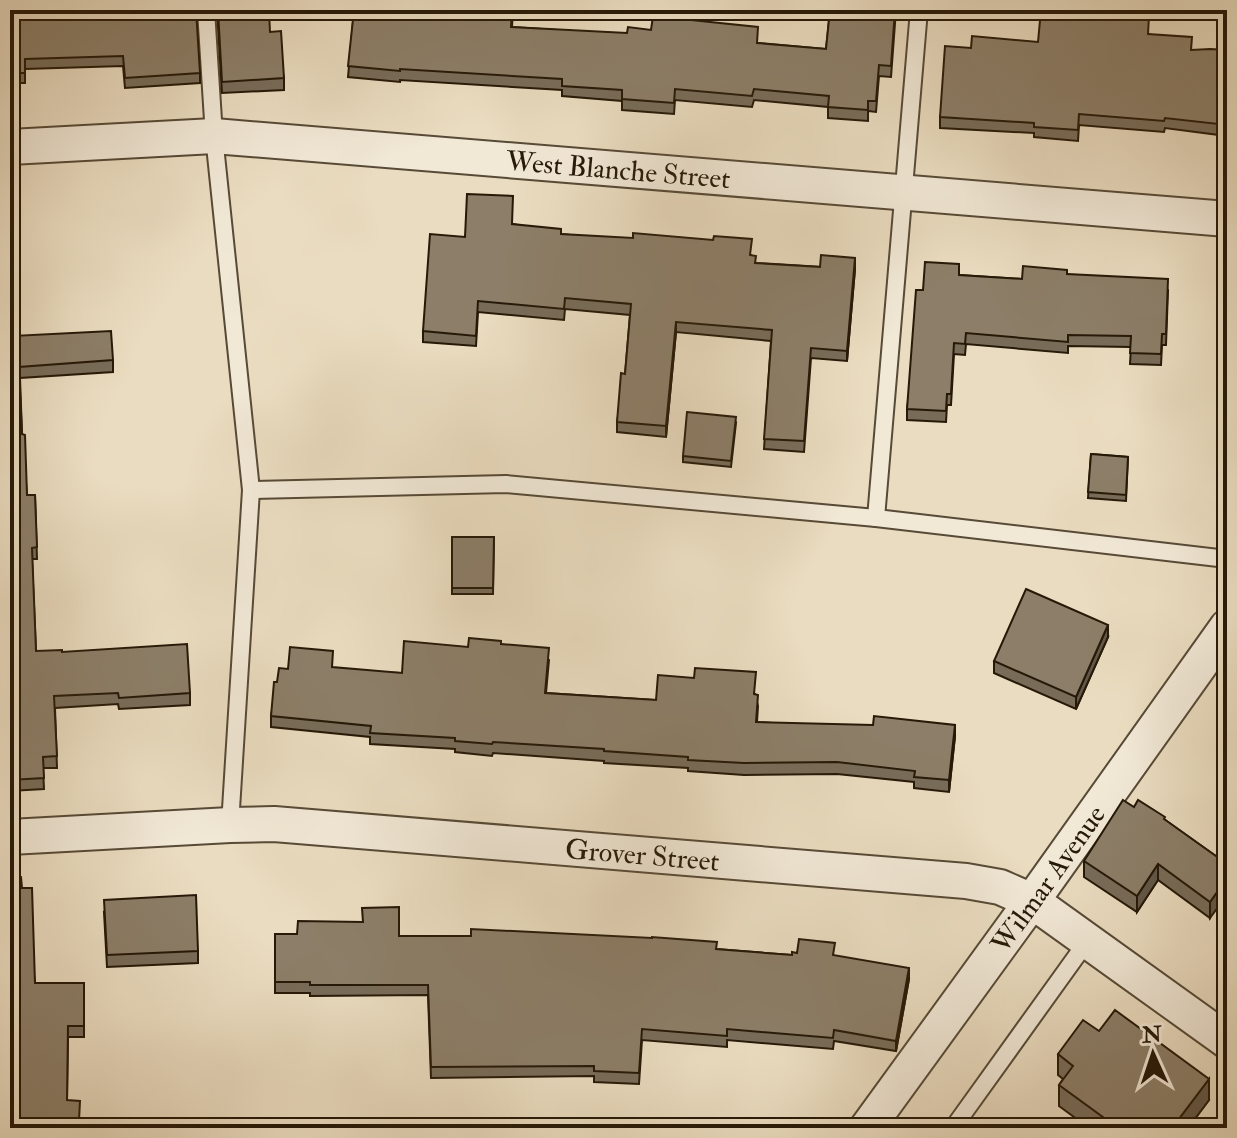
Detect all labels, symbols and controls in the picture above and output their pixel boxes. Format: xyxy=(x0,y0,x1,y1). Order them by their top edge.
street label: West Blanche Street xyxy=(504,144,732,197)
street label: Wilmar Avenue xyxy=(983,798,1114,961)
street label: Grover Street xyxy=(564,832,721,880)
north arrow xyxy=(1113,1014,1193,1094)
text: N xyxy=(1140,1021,1163,1050)

